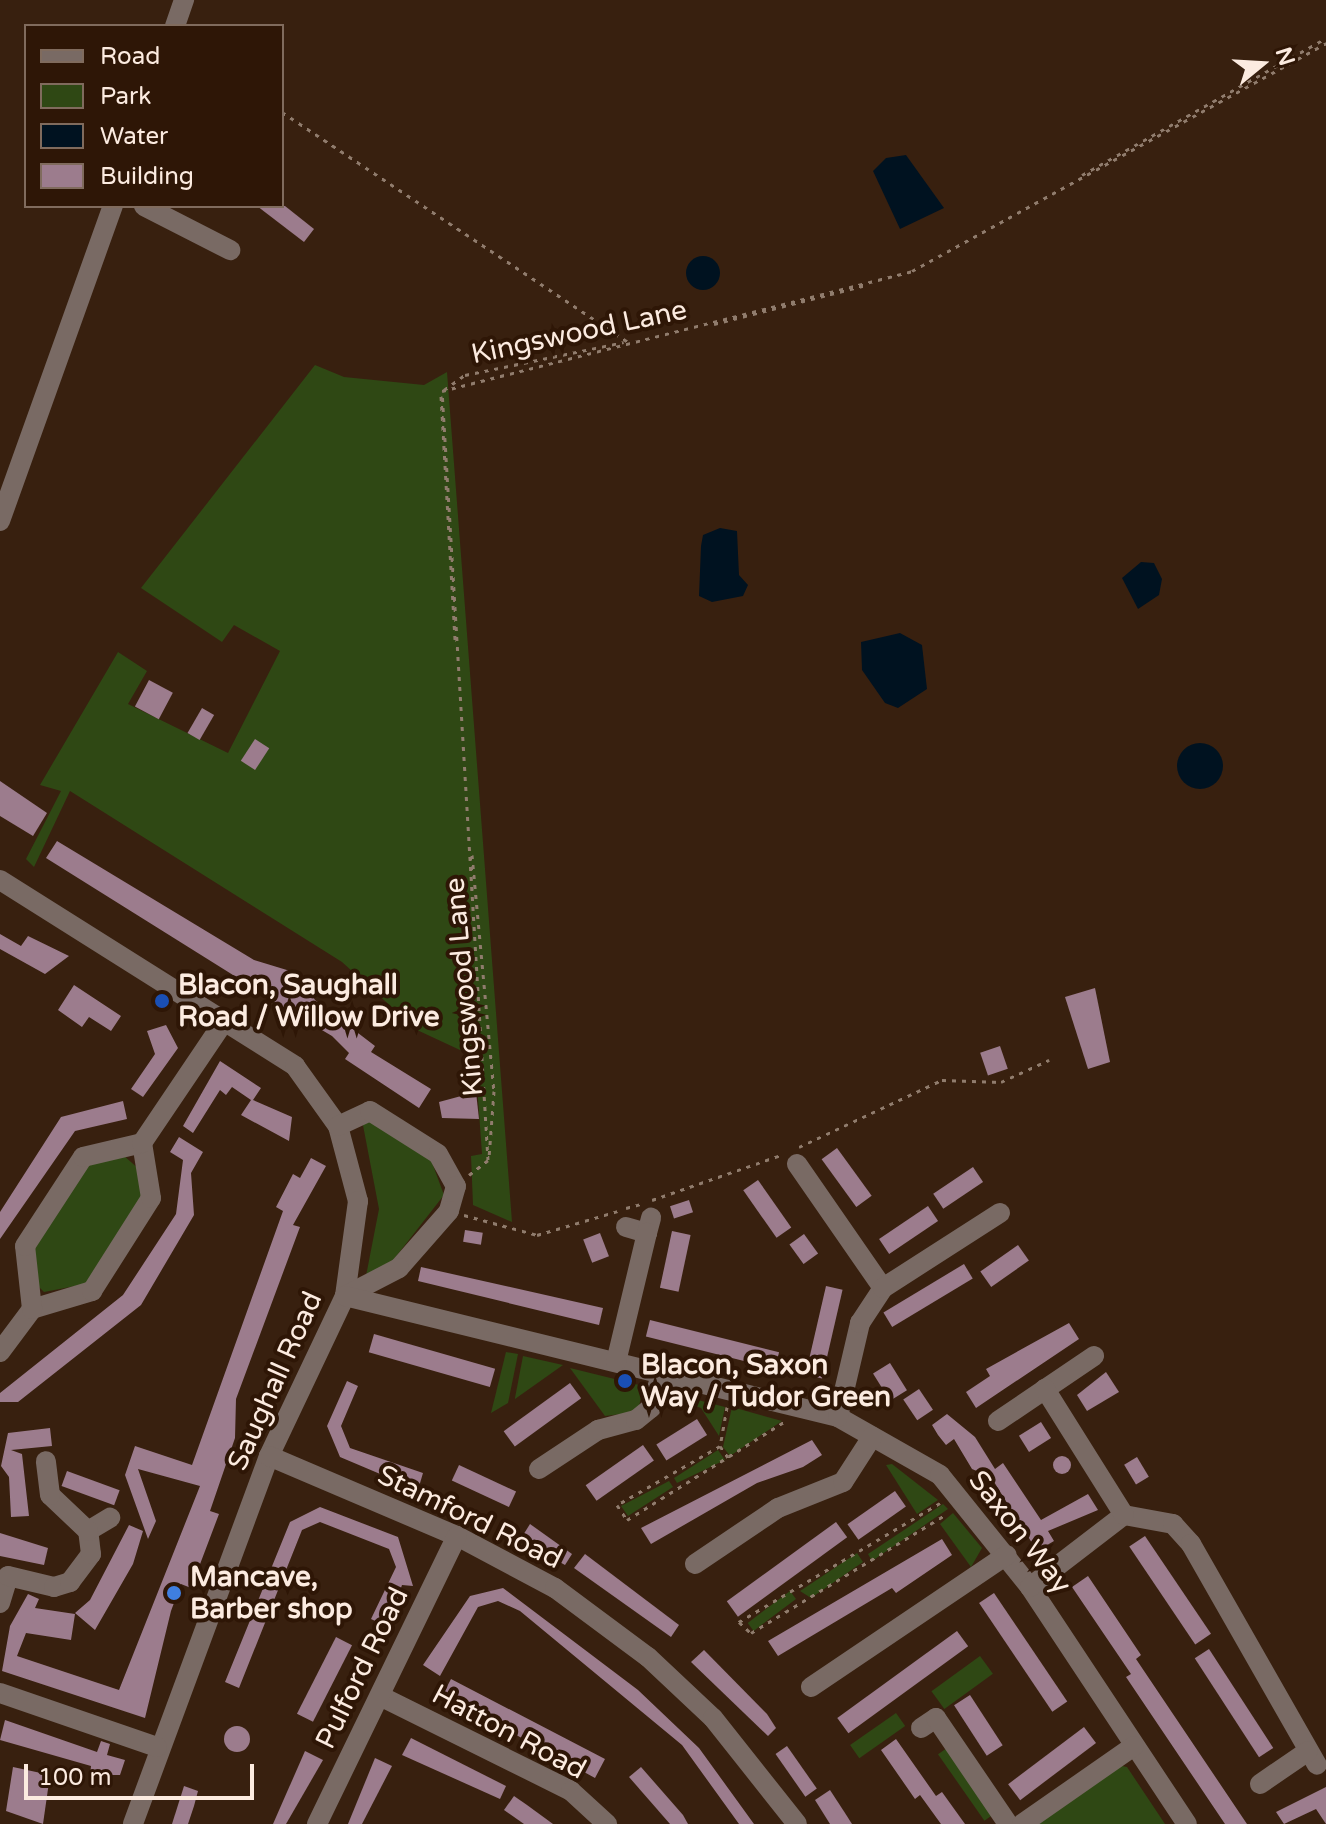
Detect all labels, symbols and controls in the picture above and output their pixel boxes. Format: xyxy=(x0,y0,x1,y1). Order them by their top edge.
legend xyxy=(24,24,284,208)
north arrow xyxy=(1222,24,1302,104)
text: Road xyxy=(100,42,160,71)
text: N xyxy=(1270,44,1300,69)
text: Park xyxy=(100,82,151,111)
text: Water xyxy=(100,122,168,151)
text: Building xyxy=(100,162,194,191)
street label: Kingswood Lane xyxy=(468,293,690,371)
street label: Kingswood Lane xyxy=(438,876,490,1098)
place label: Blacon, Saughall Road / Willow Drive xyxy=(178,968,440,1034)
marker: Blacon, Saughall Road / Willow Drive xyxy=(153,992,171,1010)
street label: Saughall Road xyxy=(221,1286,329,1476)
place label: Blacon, Saxon Way / Tudor Green xyxy=(641,1348,891,1414)
marker: Blacon, Saxon Way / Tudor Green xyxy=(616,1372,634,1390)
street label: Stamford Road xyxy=(372,1458,568,1576)
street label: Saxon Way xyxy=(962,1464,1078,1600)
place label: Mancave, Barber shop xyxy=(190,1560,353,1626)
street label: Pulford Road xyxy=(309,1582,415,1754)
marker: Mancave, Barber shop xyxy=(165,1584,183,1602)
street label: Hatton Road xyxy=(426,1677,592,1787)
scale bar xyxy=(28,1748,258,1798)
text: 100 m xyxy=(38,1763,112,1792)

